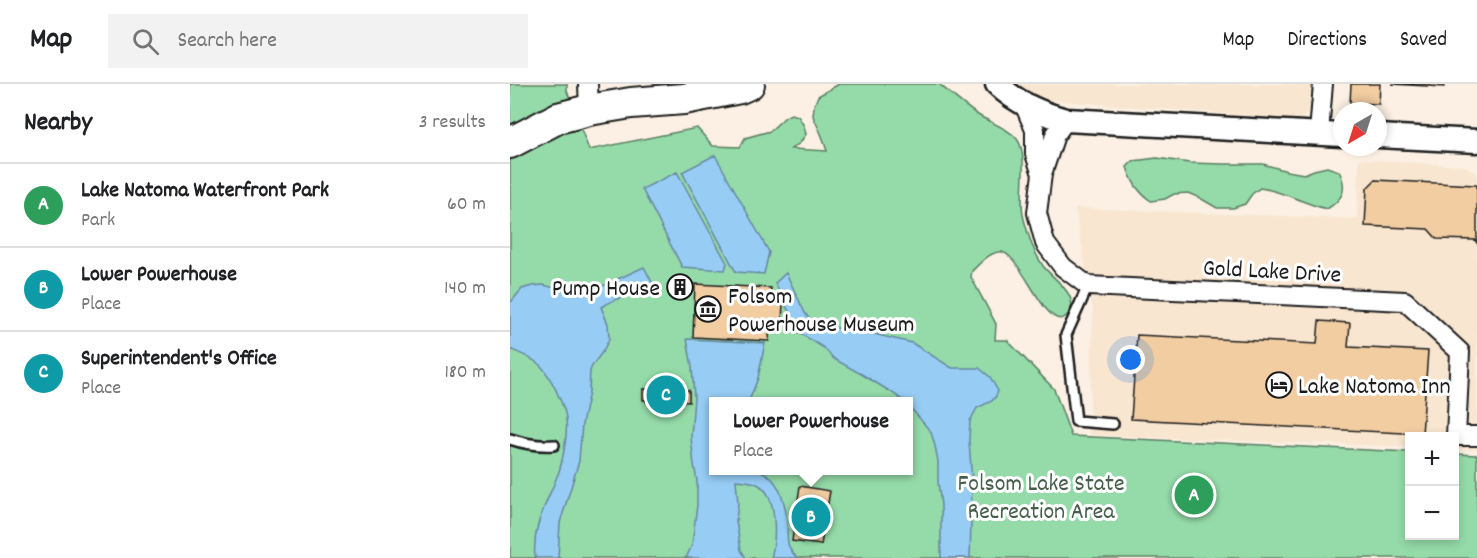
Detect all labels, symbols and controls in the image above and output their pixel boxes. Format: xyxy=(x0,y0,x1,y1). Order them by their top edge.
search box xyxy=(108,14,528,68)
text: Map xyxy=(30,21,72,61)
icon: search xyxy=(129,25,162,58)
text: Search here xyxy=(177,26,277,57)
text: Map xyxy=(1223,26,1254,56)
text: Directions xyxy=(1287,26,1367,56)
text: Saved xyxy=(1400,26,1447,56)
north arrow xyxy=(1333,102,1387,156)
text: Nearby xyxy=(24,105,92,142)
text: 3 results xyxy=(419,109,486,137)
text: Lake Natoma Waterfront Park xyxy=(81,176,329,207)
text: A xyxy=(38,191,49,219)
text: 60 m xyxy=(447,191,486,219)
text: Park xyxy=(81,207,115,235)
street label: Gold Lake Drive xyxy=(1202,252,1342,294)
text: Lower Powerhouse xyxy=(81,260,237,291)
building icon: Pump House xyxy=(665,272,695,302)
place label: Pump House xyxy=(552,273,660,307)
text: B xyxy=(39,275,48,303)
text: 140 m xyxy=(444,275,486,303)
place label: Folsom Powerhouse Museum xyxy=(728,281,915,343)
text: Place xyxy=(81,291,121,319)
museum icon: Folsom Powerhouse Museum xyxy=(693,294,723,324)
text: Superintendent's Office xyxy=(81,344,277,375)
your location xyxy=(1116,345,1145,374)
text: C xyxy=(39,359,48,387)
text: 180 m xyxy=(444,359,486,387)
hotel icon: Lake Natoma Inn xyxy=(1264,370,1294,400)
place label: Lake Natoma Inn xyxy=(1298,371,1450,405)
pin: C xyxy=(646,372,686,418)
text: Place xyxy=(81,375,121,403)
popup xyxy=(709,397,913,475)
text: Lower Powerhouse xyxy=(733,407,889,438)
map controls xyxy=(1405,432,1459,540)
button: + xyxy=(1405,432,1459,486)
text: Place xyxy=(733,438,773,466)
park label: Folsom Lake State Recreation Area xyxy=(958,468,1124,530)
pin: A xyxy=(1174,472,1214,518)
button: − xyxy=(1405,486,1459,540)
pin: B xyxy=(792,494,830,540)

